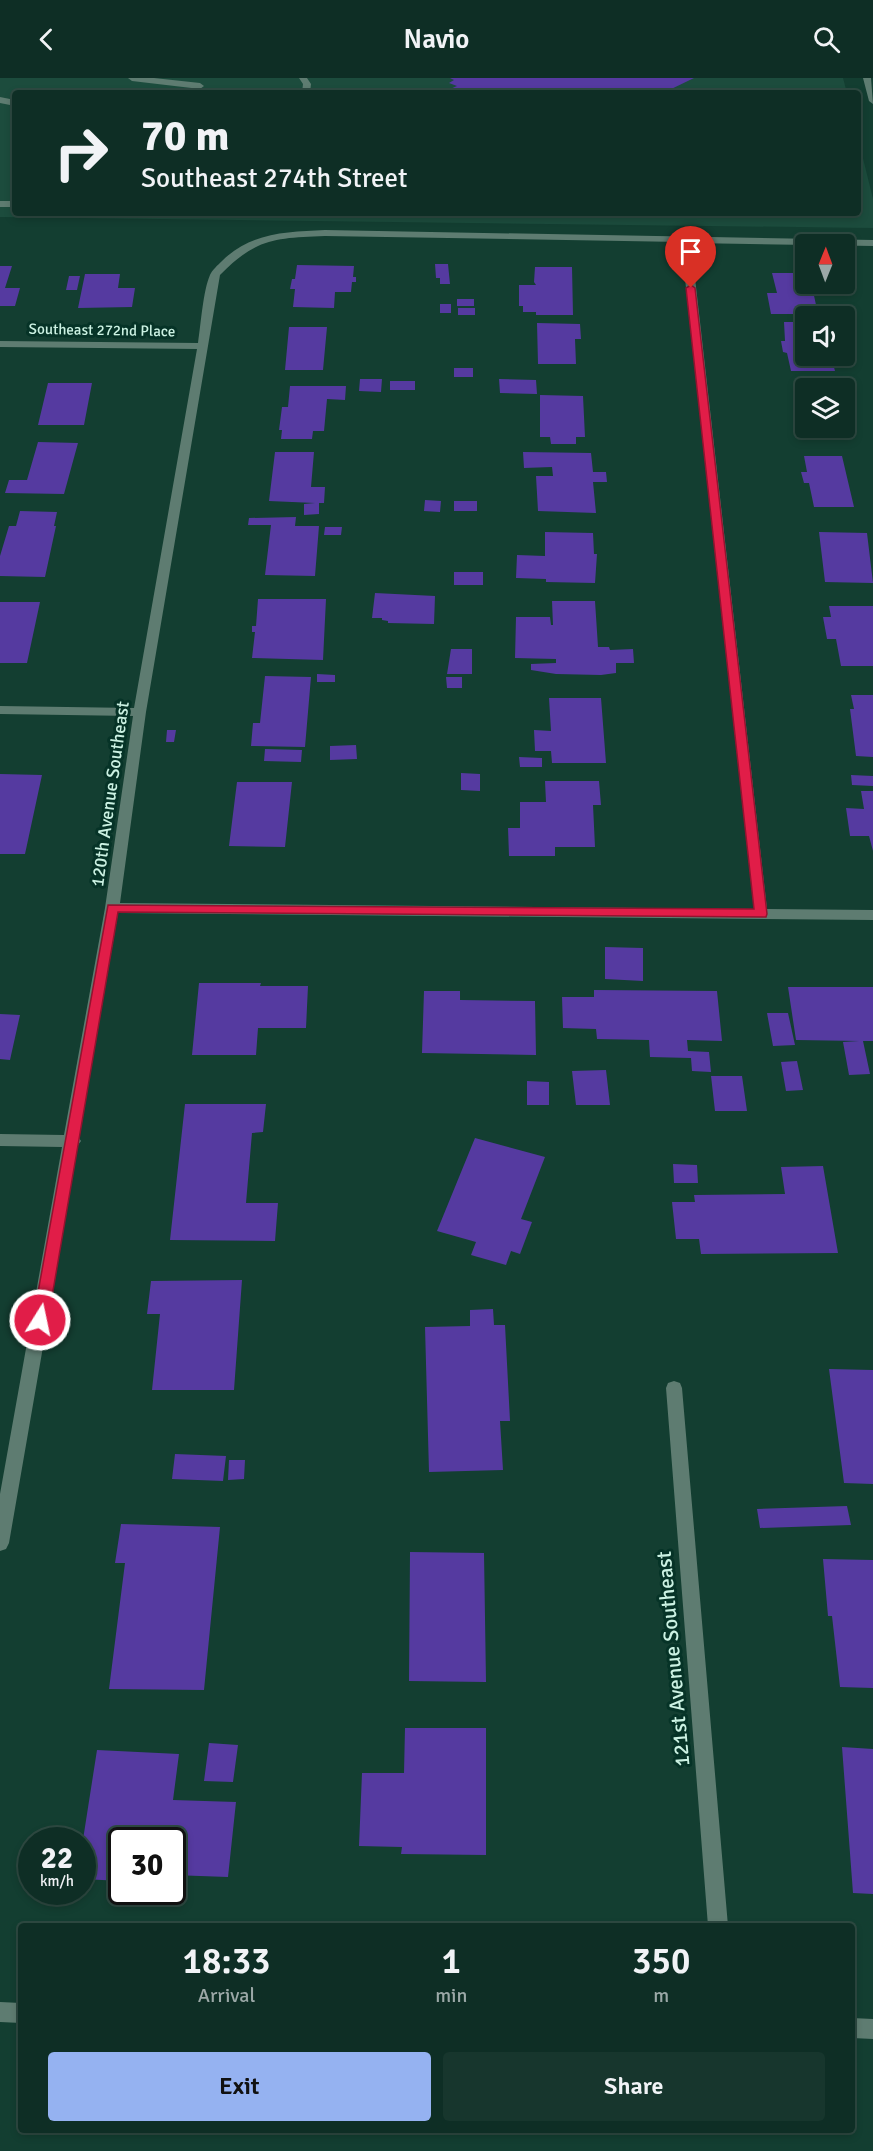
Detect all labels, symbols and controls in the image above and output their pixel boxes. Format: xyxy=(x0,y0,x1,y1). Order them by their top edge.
icon: back xyxy=(30,23,63,56)
text: Navio xyxy=(404,23,469,56)
icon: search xyxy=(810,23,843,56)
text: 70 m xyxy=(141,111,230,162)
icon: right xyxy=(42,114,120,192)
text: Southeast 274th Street xyxy=(141,162,408,195)
pin xyxy=(665,226,716,288)
north arrow xyxy=(795,234,855,294)
map controls xyxy=(795,234,855,438)
icon: arrive xyxy=(674,235,707,268)
button: sound xyxy=(795,306,855,366)
street label: Southeast 272nd Place xyxy=(29,320,175,340)
button: layers xyxy=(795,378,855,438)
street label: 120th Avenue Southeast xyxy=(86,700,134,888)
position arrow xyxy=(8,1288,72,1352)
street label: 121st Avenue Southeast xyxy=(651,1550,695,1768)
speed limit sign: 30 xyxy=(108,1827,186,1905)
text: 22 xyxy=(41,1840,73,1877)
text: km/h xyxy=(40,1872,74,1890)
text: 18:33 xyxy=(183,1939,271,1984)
text: 1 xyxy=(442,1939,461,1984)
text: 350 xyxy=(632,1939,690,1984)
text: Arrival xyxy=(198,1983,255,2008)
text: min xyxy=(435,1983,467,2008)
text: m xyxy=(653,1983,669,2008)
button: Exit xyxy=(48,2052,431,2121)
button: Share xyxy=(443,2052,825,2121)

